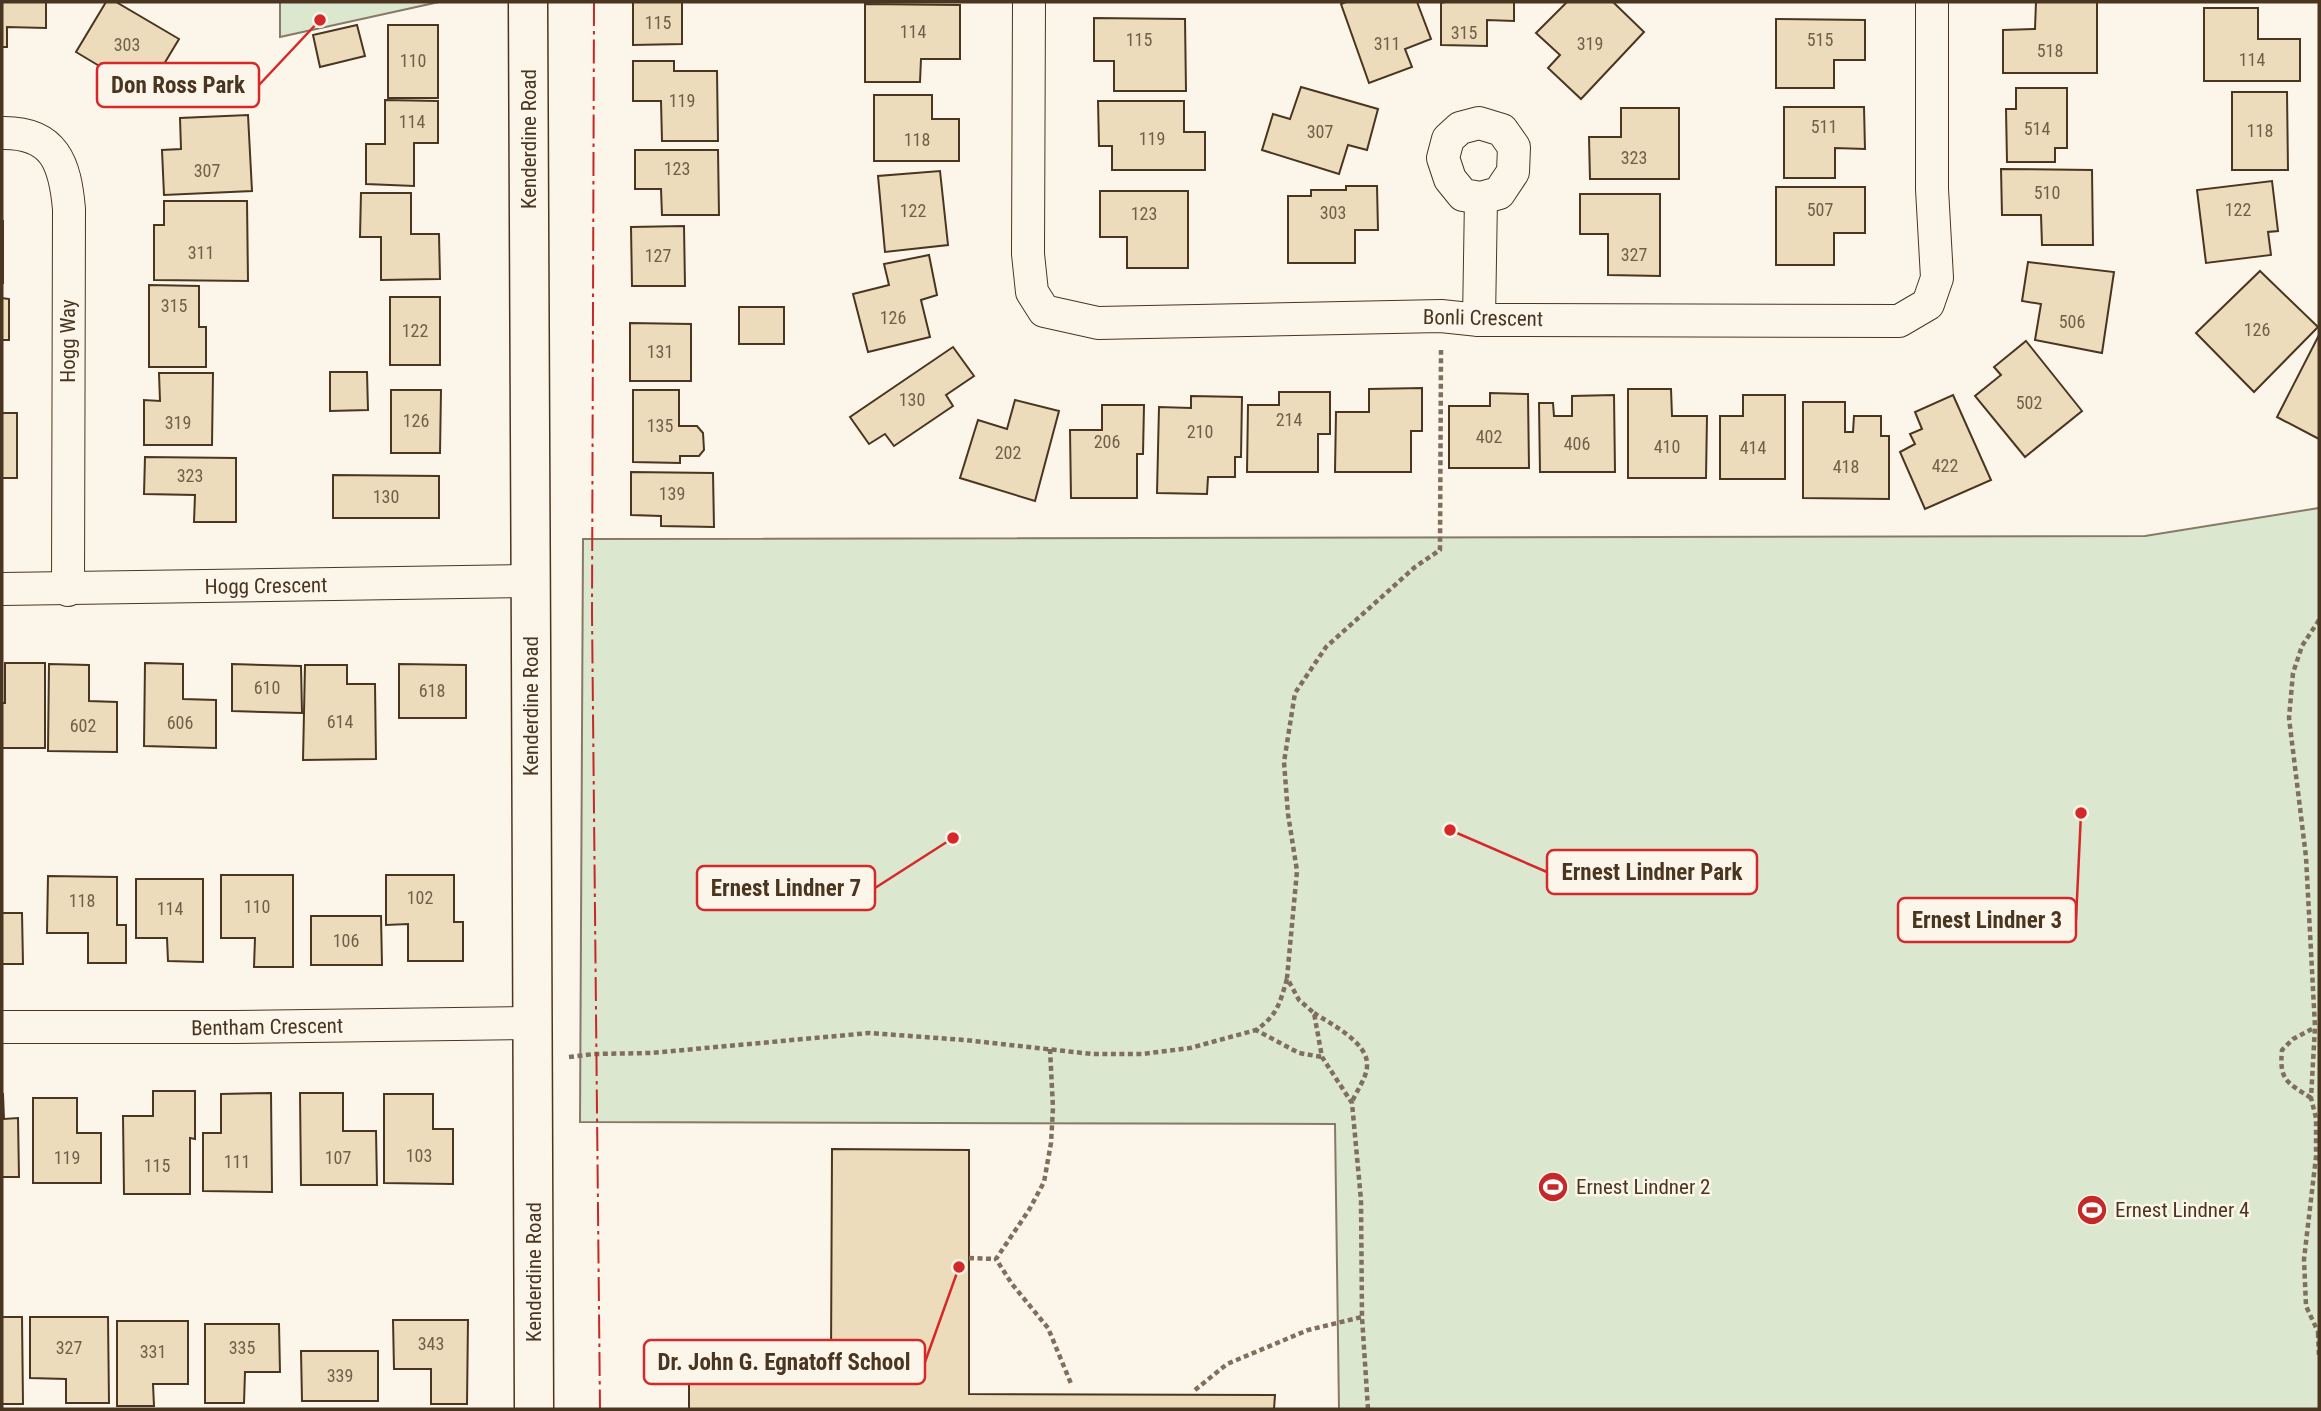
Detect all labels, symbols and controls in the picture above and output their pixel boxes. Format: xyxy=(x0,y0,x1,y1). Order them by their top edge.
house number: 115 xyxy=(645,12,671,33)
house number: 114 xyxy=(900,21,926,42)
house number: 315 xyxy=(1451,22,1477,43)
house number: 115 xyxy=(1126,29,1152,50)
house number: 515 xyxy=(1807,29,1833,50)
house number: 311 xyxy=(1374,33,1400,54)
house number: 319 xyxy=(1577,33,1603,54)
house number: 303 xyxy=(114,34,140,55)
house number: 518 xyxy=(2037,40,2063,61)
house number: 114 xyxy=(2239,49,2265,70)
house number: 110 xyxy=(400,50,426,71)
callout: Don Ross Park xyxy=(97,63,259,107)
street label: Kenderdine Road xyxy=(517,69,541,209)
text: Don Ross Park xyxy=(111,72,246,99)
house number: 119 xyxy=(669,90,695,111)
house number: 114 xyxy=(399,111,425,132)
house number: 511 xyxy=(1811,116,1837,137)
house number: 514 xyxy=(2024,118,2050,139)
house number: 118 xyxy=(2247,120,2273,141)
house number: 307 xyxy=(1307,121,1333,142)
house number: 119 xyxy=(1139,128,1165,149)
house number: 118 xyxy=(904,129,930,150)
house number: 323 xyxy=(1621,147,1647,168)
house number: 123 xyxy=(664,158,690,179)
house number: 307 xyxy=(194,160,220,181)
house number: 510 xyxy=(2034,182,2060,203)
house number: 507 xyxy=(1807,199,1833,220)
house number: 122 xyxy=(2225,199,2251,220)
house number: 122 xyxy=(900,200,926,221)
house number: 303 xyxy=(1320,202,1346,223)
house number: 123 xyxy=(1131,203,1157,224)
house number: 311 xyxy=(188,242,214,263)
house number: 327 xyxy=(1621,244,1647,265)
house number: 127 xyxy=(645,245,671,266)
house number: 315 xyxy=(161,295,187,316)
street label: Hogg Way xyxy=(56,299,80,383)
street label: Bonli Crescent xyxy=(1423,305,1543,331)
house number: 126 xyxy=(880,307,906,328)
house number: 506 xyxy=(2059,311,2085,332)
house number: 126 xyxy=(2244,319,2270,340)
house number: 122 xyxy=(402,320,428,341)
house number: 131 xyxy=(647,341,673,362)
house number: 130 xyxy=(899,389,925,410)
house number: 502 xyxy=(2016,392,2042,413)
house number: 214 xyxy=(1276,409,1302,430)
house number: 126 xyxy=(403,410,429,431)
house number: 319 xyxy=(165,412,191,433)
house number: 135 xyxy=(647,415,673,436)
house number: 210 xyxy=(1187,421,1213,442)
house number: 402 xyxy=(1476,426,1502,447)
house number: 206 xyxy=(1094,431,1120,452)
house number: 406 xyxy=(1564,433,1590,454)
house number: 410 xyxy=(1654,436,1680,457)
house number: 414 xyxy=(1740,437,1766,458)
house number: 202 xyxy=(995,442,1021,463)
house number: 422 xyxy=(1932,455,1958,476)
house number: 418 xyxy=(1833,456,1859,477)
house number: 323 xyxy=(177,465,203,486)
house number: 139 xyxy=(659,483,685,504)
house number: 130 xyxy=(373,486,399,507)
street label: Hogg Crescent xyxy=(205,573,327,599)
street label: Kenderdine Road xyxy=(519,636,543,776)
house number: 610 xyxy=(254,677,280,698)
house number: 618 xyxy=(419,680,445,701)
house number: 614 xyxy=(327,711,353,732)
house number: 606 xyxy=(167,712,193,733)
house number: 602 xyxy=(70,715,96,736)
callout: Ernest Lindner Park xyxy=(1547,850,1757,894)
text: Ernest Lindner Park xyxy=(1561,859,1744,886)
callout: Ernest Lindner 7 xyxy=(697,866,875,910)
text: Ernest Lindner 7 xyxy=(711,875,861,902)
house number: 102 xyxy=(407,887,433,908)
house number: 118 xyxy=(69,890,95,911)
house number: 110 xyxy=(244,896,270,917)
house number: 114 xyxy=(157,898,183,919)
callout: Ernest Lindner 3 xyxy=(1898,898,2076,942)
text: Ernest Lindner 3 xyxy=(1912,907,2062,934)
house number: 106 xyxy=(333,930,359,951)
street label: Bentham Crescent xyxy=(191,1014,343,1040)
house number: 103 xyxy=(406,1145,432,1166)
house number: 119 xyxy=(54,1147,80,1168)
house number: 107 xyxy=(325,1147,351,1168)
house number: 111 xyxy=(224,1151,250,1172)
house number: 115 xyxy=(144,1155,170,1176)
sports icon: Ernest Lindner 2 xyxy=(1536,1170,1570,1204)
place label: Ernest Lindner 2 xyxy=(1576,1175,1710,1199)
sports icon: Ernest Lindner 4 xyxy=(2075,1193,2109,1227)
place label: Ernest Lindner 4 xyxy=(2115,1198,2249,1222)
street label: Kenderdine Road xyxy=(522,1202,546,1342)
house number: 343 xyxy=(418,1333,444,1354)
house number: 327 xyxy=(56,1337,82,1358)
house number: 335 xyxy=(229,1337,255,1358)
callout: Dr. John G. Egnatoff School xyxy=(644,1340,925,1384)
house number: 331 xyxy=(140,1341,166,1362)
text: Dr. John G. Egnatoff School xyxy=(657,1349,911,1376)
house number: 339 xyxy=(327,1365,353,1386)

